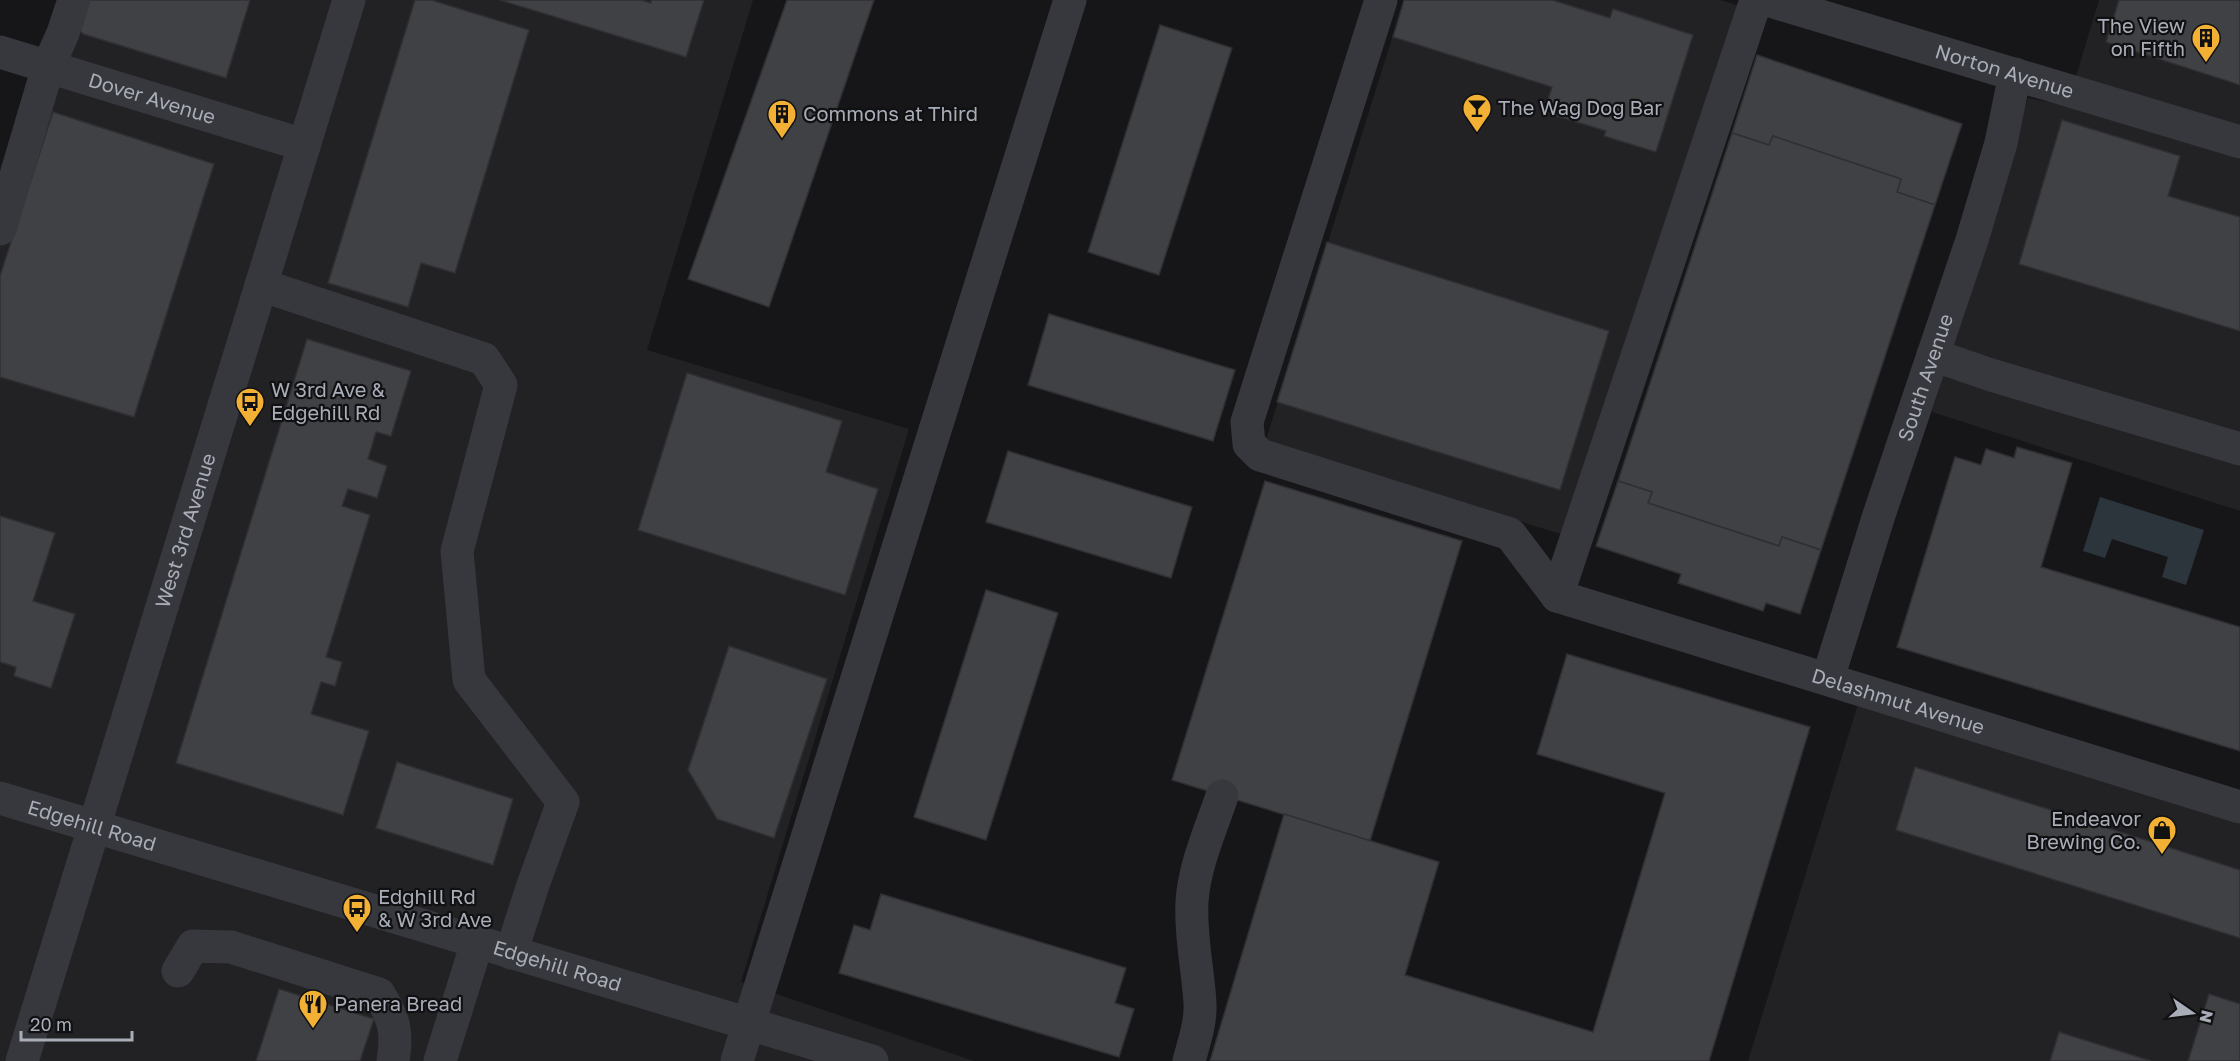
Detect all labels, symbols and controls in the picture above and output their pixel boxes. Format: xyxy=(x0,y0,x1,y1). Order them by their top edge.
place label: The View on Fifth xyxy=(2097,13,2185,60)
building icon: The View on Fifth xyxy=(2190,22,2222,64)
street label: Norton Avenue xyxy=(1933,38,2077,102)
street label: Dover Avenue xyxy=(86,67,219,128)
bar icon: The Wag Dog Bar xyxy=(1461,92,1493,134)
place label: The Wag Dog Bar xyxy=(1498,95,1662,119)
building icon: Commons at Third xyxy=(766,98,798,140)
place label: Commons at Third xyxy=(803,101,978,125)
street label: South Avenue xyxy=(1892,310,1957,444)
place label: W 3rd Ave & Edgehill Rd xyxy=(271,377,385,424)
bus stop icon: W 3rd Ave & Edgehill Rd xyxy=(234,386,266,428)
street label: West 3rd Avenue xyxy=(149,450,220,611)
street label: Delashmut Avenue xyxy=(1809,662,1988,738)
street label: Edgehill Road xyxy=(25,794,159,855)
place label: Endeavor Brewing Co. xyxy=(2026,806,2141,853)
shop icon: Endeavor Brewing Co. xyxy=(2146,814,2178,856)
place label: Edghill Rd & W 3rd Ave xyxy=(378,884,492,931)
bus stop icon: Edghill Rd & W 3rd Ave xyxy=(341,892,373,934)
street label: Edgehill Road xyxy=(490,934,625,996)
north arrow xyxy=(2162,983,2222,1043)
restaurant icon: Panera Bread xyxy=(297,988,329,1030)
place label: Panera Bread xyxy=(334,991,462,1015)
scale bar xyxy=(21,1004,132,1042)
text: N xyxy=(2195,1008,2218,1025)
text: 20 m xyxy=(30,1013,72,1035)

